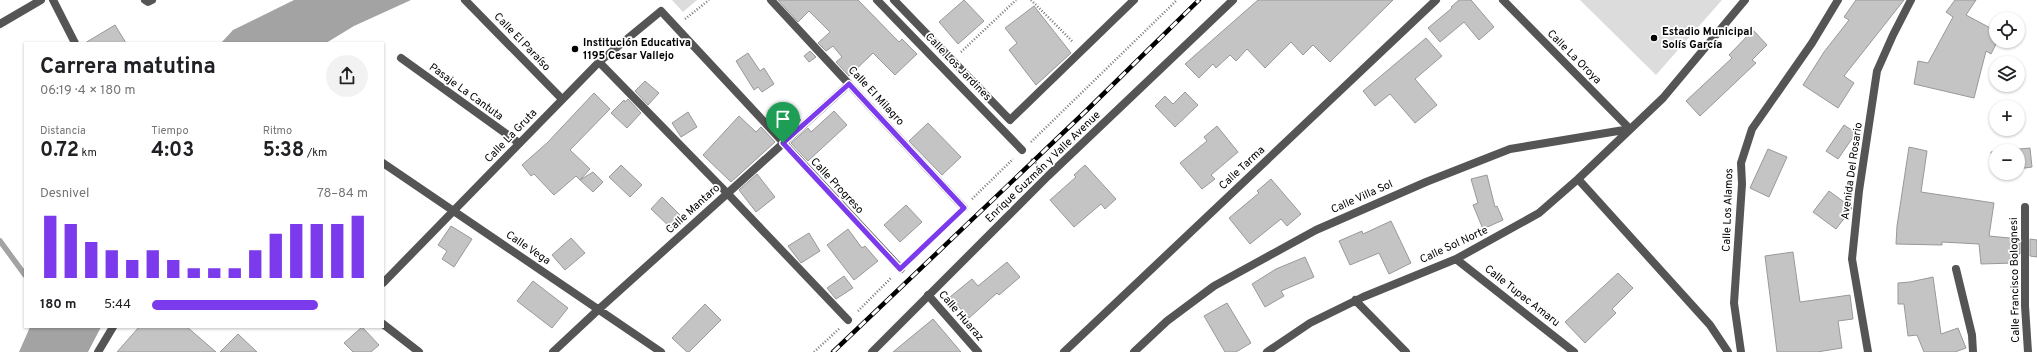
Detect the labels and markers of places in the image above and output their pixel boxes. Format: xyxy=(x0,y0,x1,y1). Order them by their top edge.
place label: Estadio Municipal Solís García xyxy=(1662,25,1753,52)
marker: Estadio Municipal Solís García xyxy=(1649,33,1659,43)
place label: Institución Educativa 1195 Cesar Vallejo xyxy=(583,36,691,63)
marker: Institución Educativa 1195 Cesar Vallejo xyxy=(570,44,580,54)
pin xyxy=(766,102,800,143)

